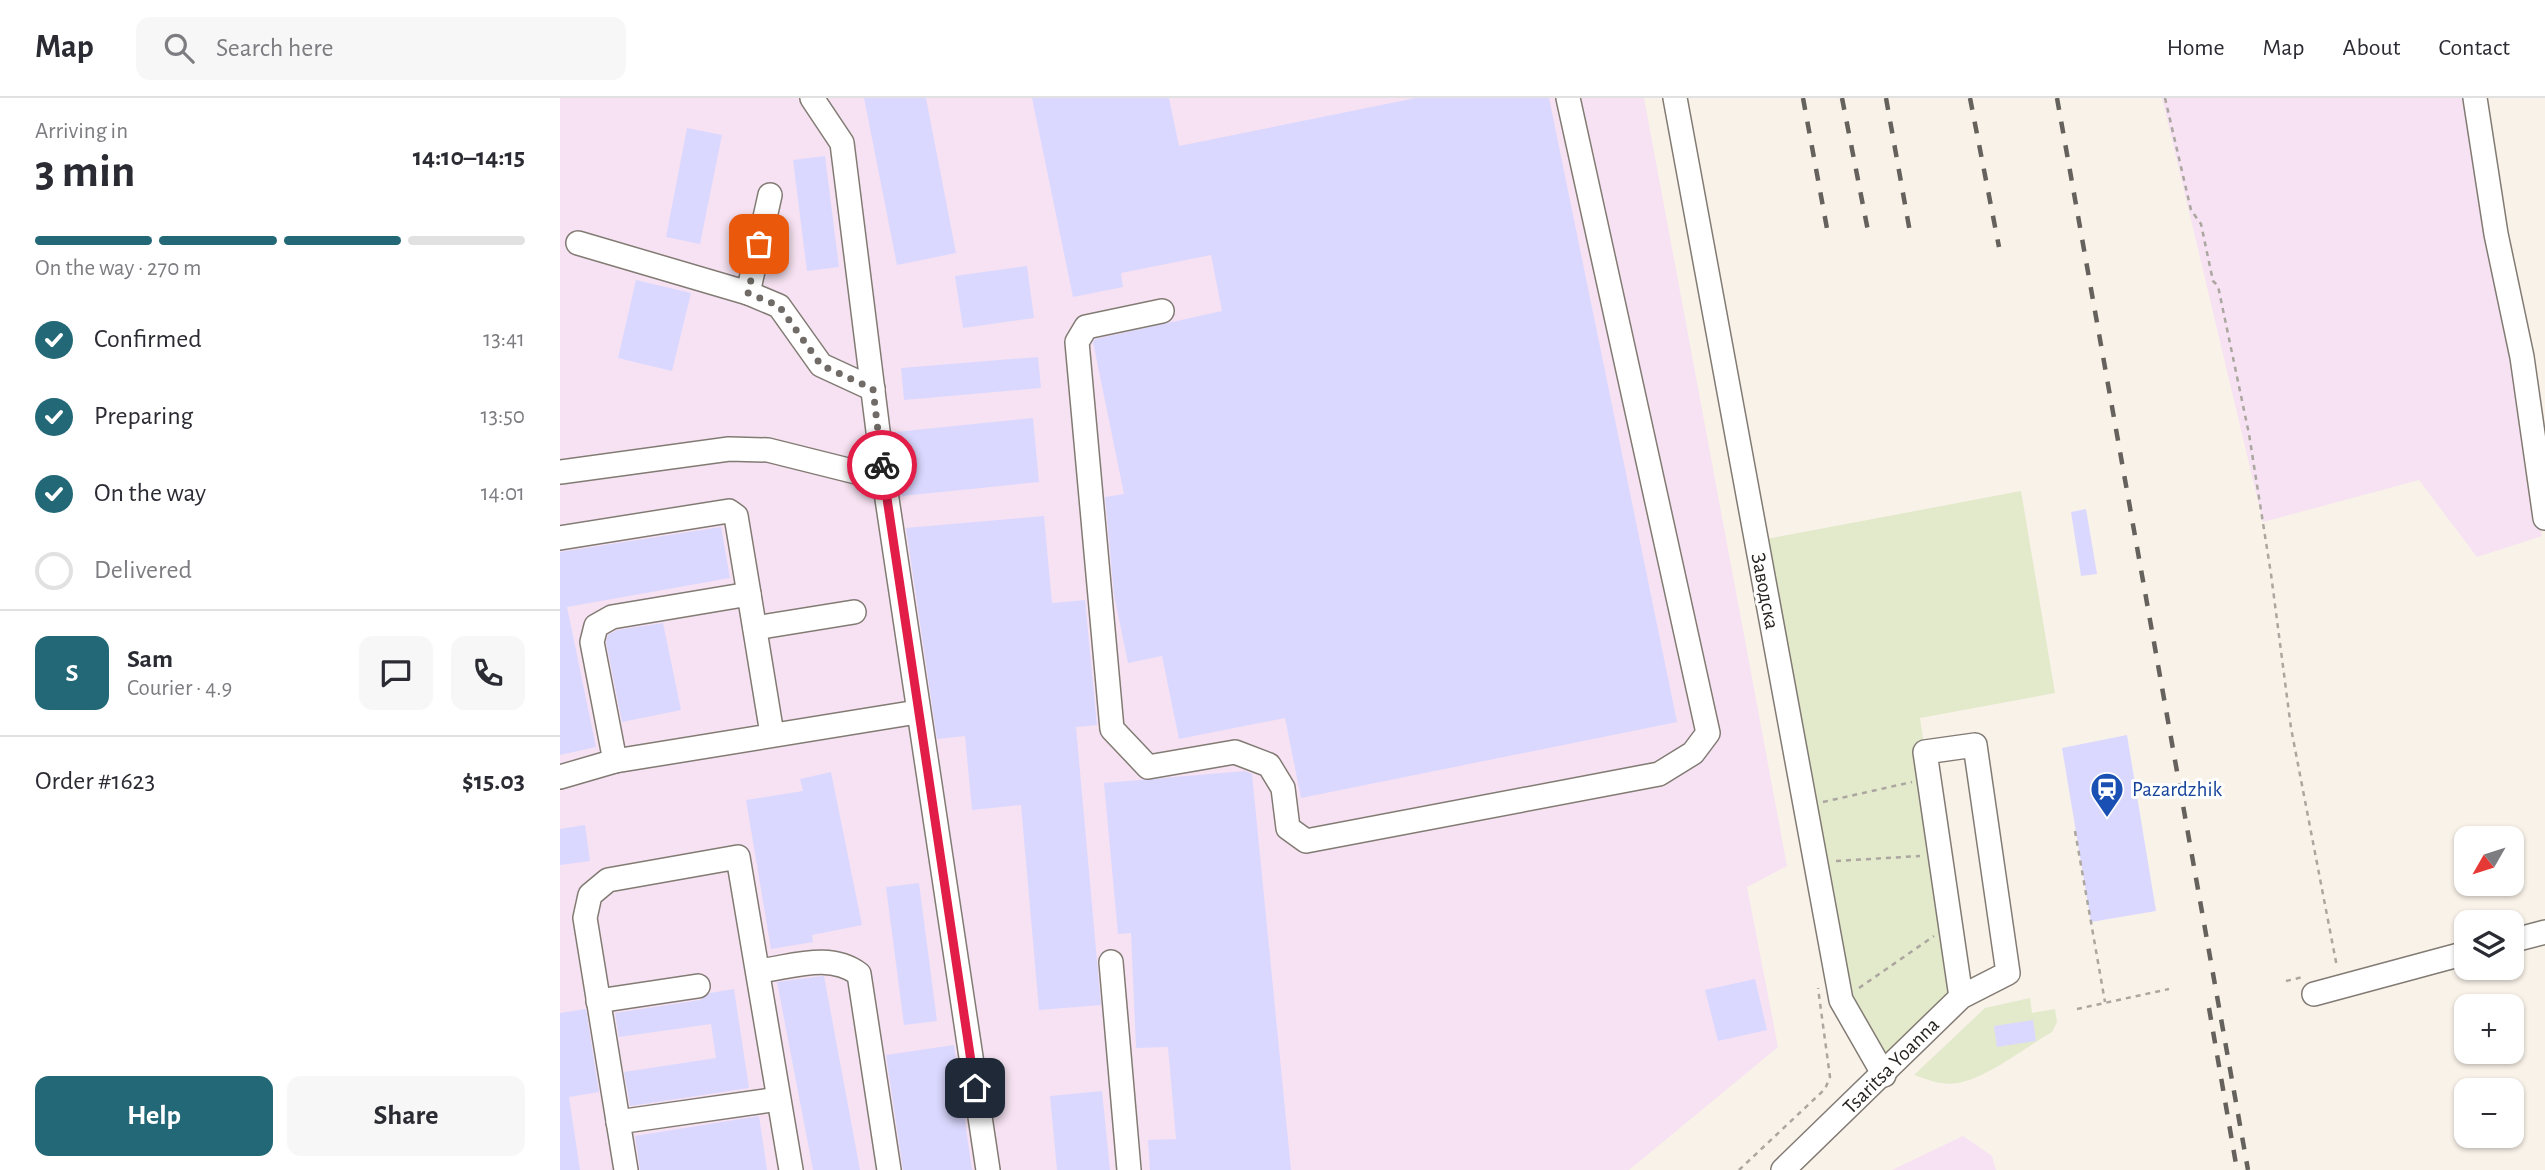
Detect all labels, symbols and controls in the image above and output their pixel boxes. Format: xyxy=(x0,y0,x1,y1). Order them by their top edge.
search box xyxy=(136,17,626,80)
icon: search xyxy=(160,29,198,67)
text: Map xyxy=(35,31,94,64)
text: Search here xyxy=(216,35,334,61)
text: Home xyxy=(2167,36,2225,60)
text: Map xyxy=(2263,36,2305,60)
text: About xyxy=(2343,36,2400,60)
text: Contact xyxy=(2438,36,2510,60)
text: Arriving in xyxy=(35,120,128,143)
text: 14:10–14:15 xyxy=(413,144,525,170)
text: 3 min xyxy=(35,149,135,195)
pin xyxy=(729,214,789,274)
icon: bag xyxy=(740,225,778,263)
text: On the way · 270 m xyxy=(35,257,202,280)
icon: check xyxy=(35,321,73,359)
text: Confirmed xyxy=(94,326,202,352)
text: 13:41 xyxy=(483,328,525,351)
icon: check xyxy=(35,398,73,436)
text: Preparing xyxy=(94,403,193,429)
text: 13:50 xyxy=(481,405,525,428)
courier xyxy=(847,430,917,500)
icon: bike xyxy=(863,446,901,484)
icon: check xyxy=(35,475,73,513)
text: On the way xyxy=(94,480,206,506)
text: 14:01 xyxy=(481,482,525,505)
street label: Заводска xyxy=(1747,551,1783,631)
text: Delivered xyxy=(94,557,192,583)
button: chat xyxy=(359,636,433,710)
button: phone xyxy=(451,636,525,710)
text: Sam xyxy=(127,646,173,672)
text: S xyxy=(66,660,78,686)
text: Courier · 4.9 xyxy=(127,677,232,700)
text: Order #1623 xyxy=(35,768,155,794)
text: $15.03 xyxy=(462,768,525,794)
station icon: Pazardzhik xyxy=(2088,770,2126,819)
place label: Pazardzhik xyxy=(2132,779,2223,800)
north arrow xyxy=(2454,826,2524,896)
map controls xyxy=(2454,826,2524,1148)
button: layers xyxy=(2454,910,2524,980)
button: + xyxy=(2454,994,2524,1064)
street label: Tsaritsa Yoanna xyxy=(1839,1014,1943,1118)
pin xyxy=(945,1058,1005,1118)
icon: home xyxy=(956,1069,994,1107)
button: Help xyxy=(35,1076,273,1156)
button: Share xyxy=(287,1076,525,1156)
button: − xyxy=(2454,1078,2524,1148)

